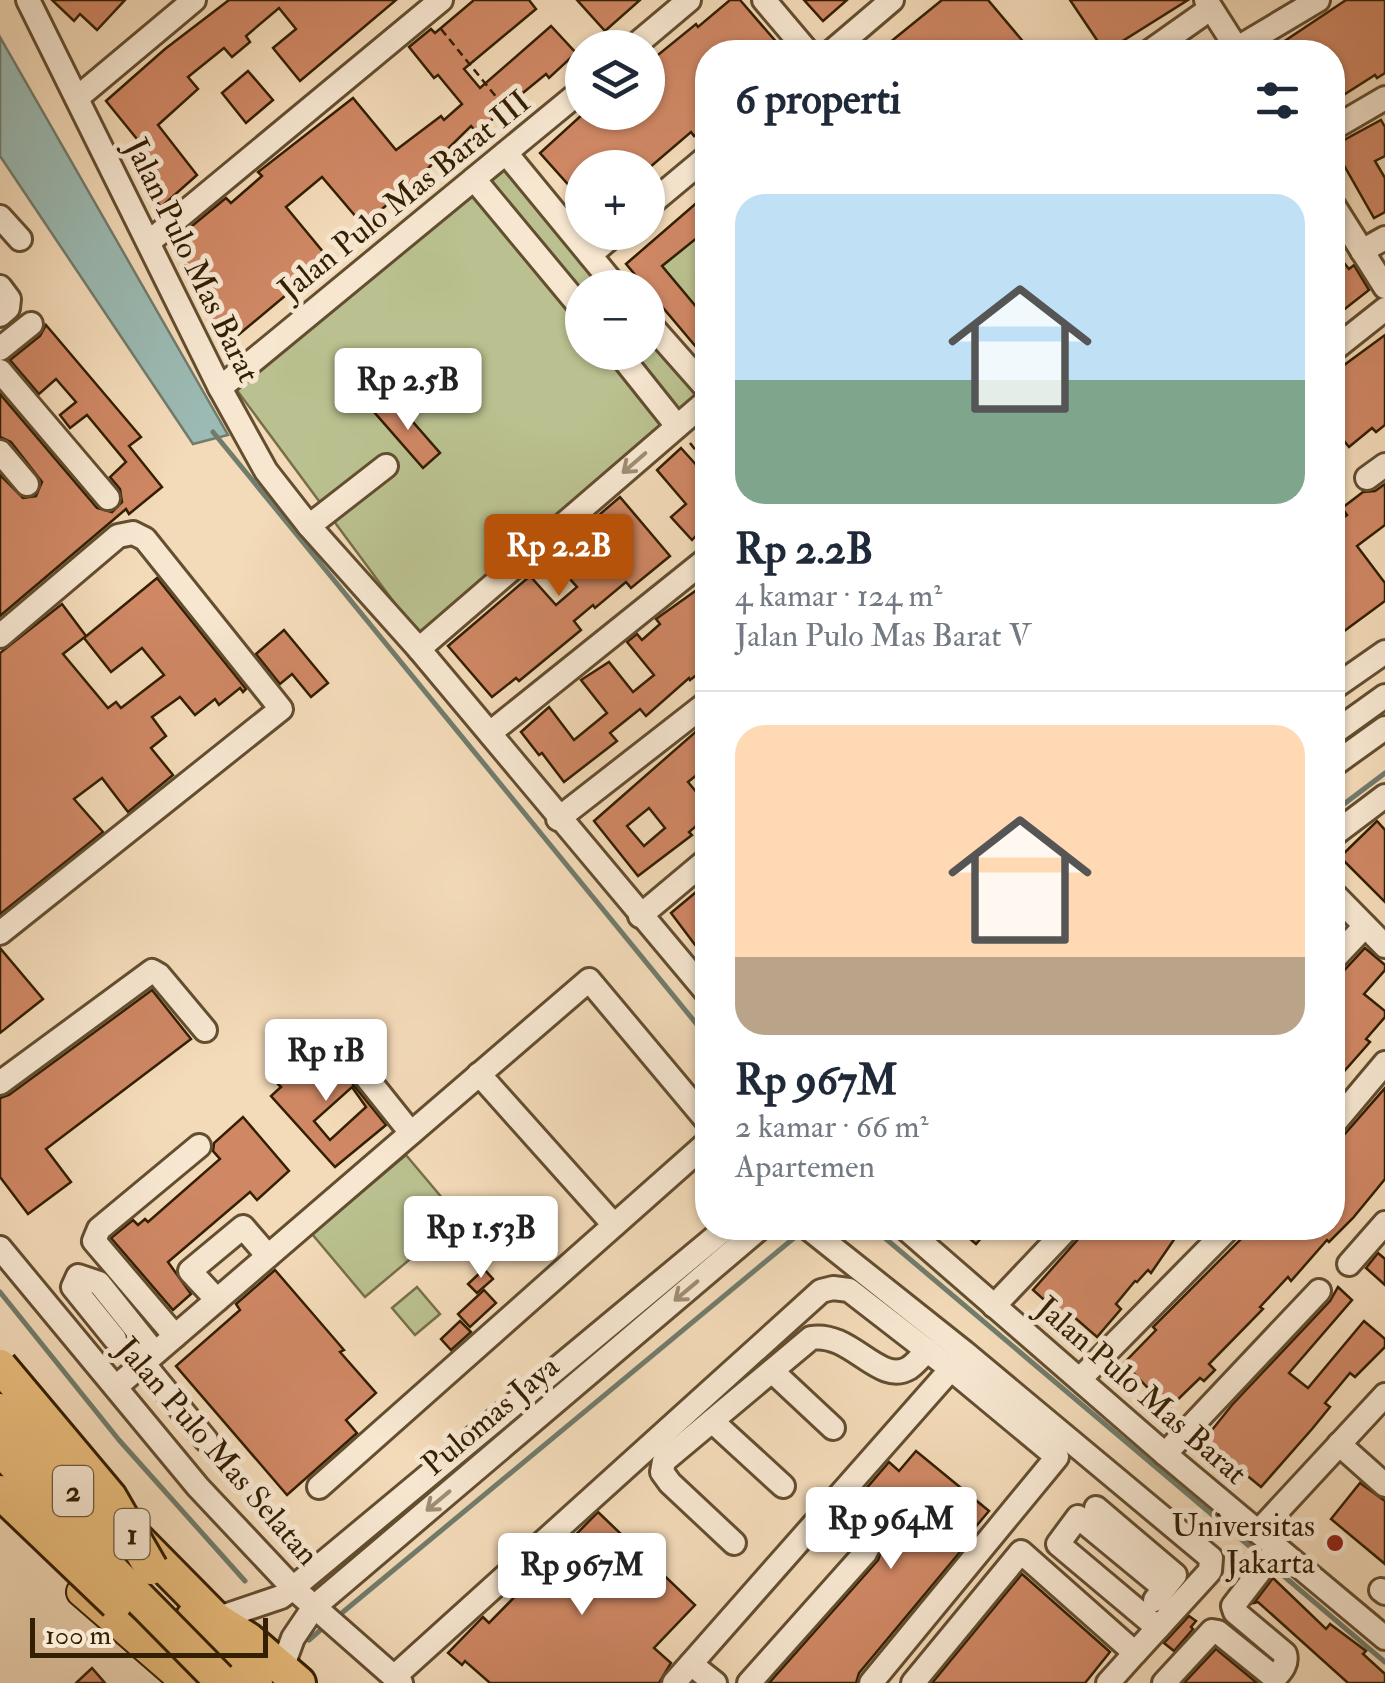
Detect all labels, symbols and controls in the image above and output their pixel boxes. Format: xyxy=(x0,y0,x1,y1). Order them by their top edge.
map controls xyxy=(565,30,665,370)
button: layers xyxy=(565,30,665,130)
icon: filters xyxy=(1250,73,1305,128)
text: 6 properti xyxy=(735,74,901,126)
street label: Jalan Pulo Mas Barat III xyxy=(270,82,539,310)
street label: Jalan Pulo Mas Barat xyxy=(115,131,269,389)
button: + xyxy=(565,150,665,250)
icon: home xyxy=(930,259,1110,439)
button: − xyxy=(565,270,665,370)
pin: Rp 2.5B xyxy=(316,348,500,433)
text: Rp 2.5B xyxy=(357,360,459,400)
one-way arrow xyxy=(621,452,647,474)
pin: Rp 2.2B xyxy=(467,514,651,599)
text: Rp 2.2B xyxy=(735,524,873,576)
text: Rp 2.2B xyxy=(506,526,612,566)
text: 4 kamar · 124 m² xyxy=(735,576,942,616)
text: Jalan Pulo Mas Barat V xyxy=(735,616,1031,656)
icon: home xyxy=(930,790,1110,970)
pin: Rp 1B xyxy=(256,1019,396,1104)
text: Rp 1B xyxy=(287,1031,365,1071)
text: Rp 967M xyxy=(735,1055,898,1107)
text: 2 kamar · 66 m² xyxy=(735,1107,929,1147)
text: Apartemen xyxy=(735,1147,875,1187)
pin: Rp 1.53B xyxy=(378,1196,584,1281)
text: Rp 1.53B xyxy=(426,1208,536,1248)
one-way arrow xyxy=(673,1279,699,1301)
street label: Jalan Pulo Mas Barat xyxy=(1027,1288,1255,1493)
street label: Jalan Pulo Mas Selatan xyxy=(106,1328,327,1574)
street label: Pulomas Jaya xyxy=(414,1346,568,1485)
road number: 2 xyxy=(53,1466,93,1516)
pin: Rp 964M xyxy=(799,1487,983,1572)
one-way arrow xyxy=(426,1490,452,1512)
text: Rp 964M xyxy=(828,1499,954,1539)
place label: Universitas Jakarta xyxy=(1171,1506,1316,1583)
road number: 1 xyxy=(114,1509,150,1559)
marker: Universitas Jakarta xyxy=(1324,1532,1346,1554)
pin: Rp 967M xyxy=(490,1533,674,1618)
text: Rp 967M xyxy=(520,1545,644,1585)
scale bar xyxy=(30,1613,268,1658)
text: 100 m xyxy=(45,1618,111,1653)

